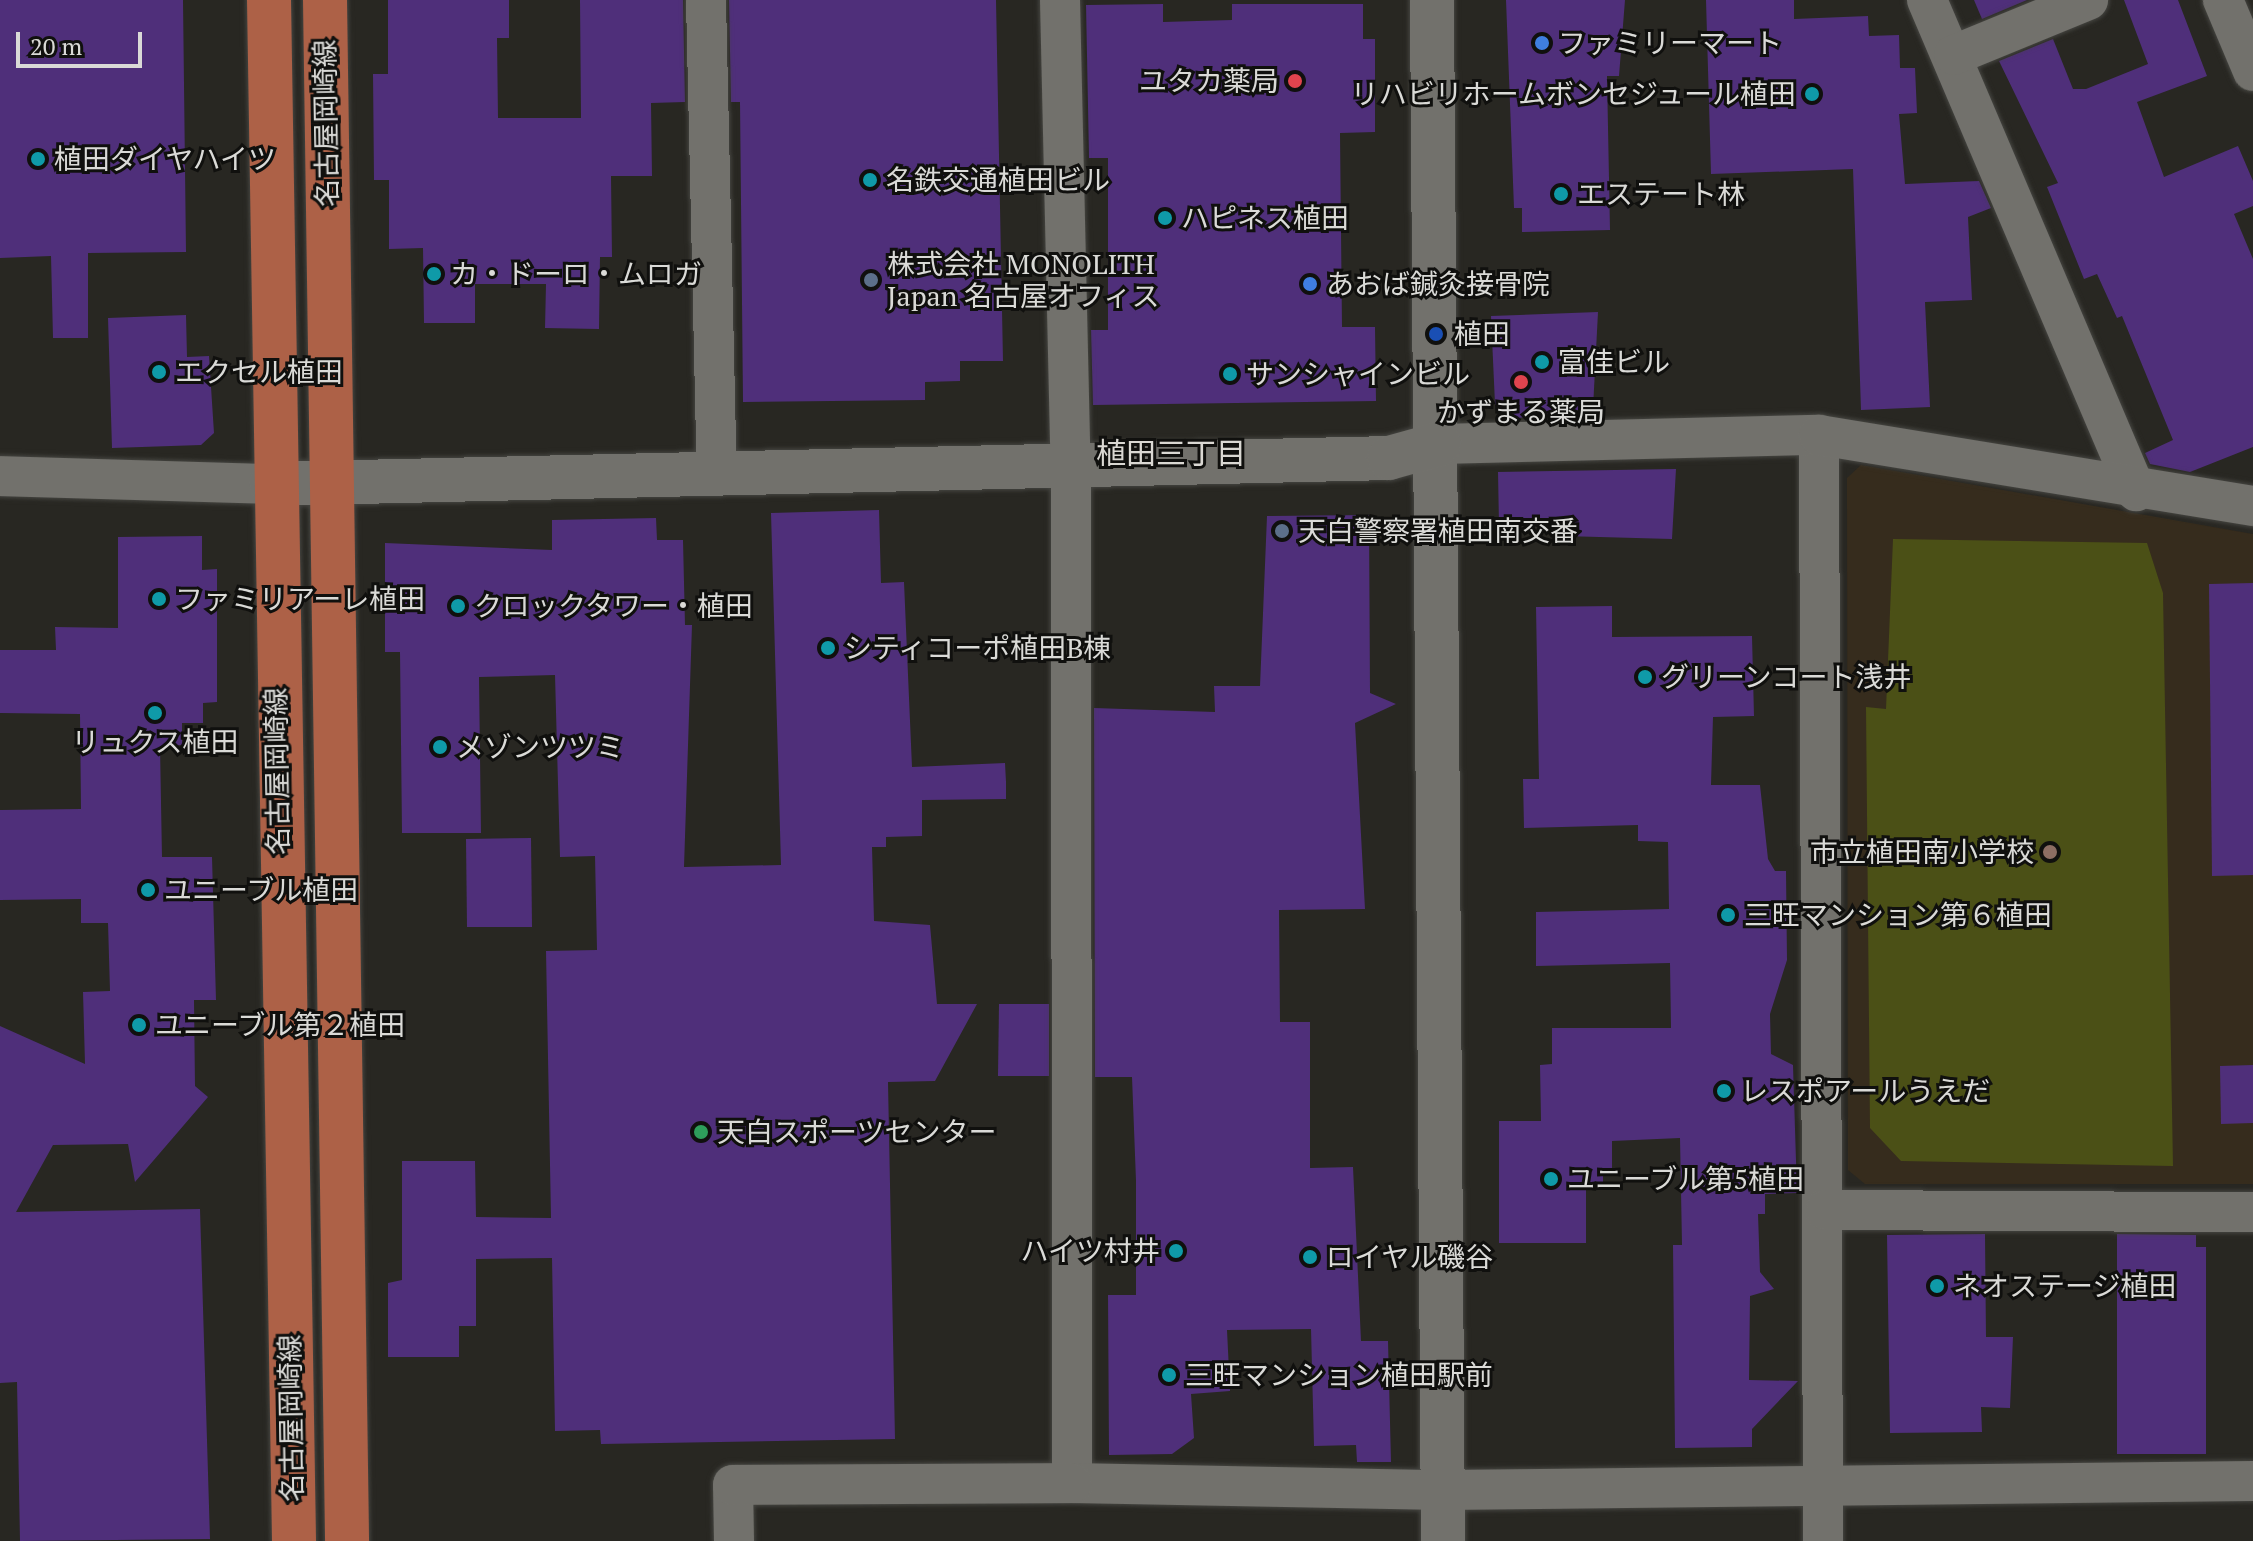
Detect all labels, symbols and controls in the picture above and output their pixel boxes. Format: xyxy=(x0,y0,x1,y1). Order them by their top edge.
scale bar xyxy=(20,16,146,66)
place label: ファミリーマート xyxy=(1558,26,1782,60)
text: 20 m xyxy=(30,30,82,62)
marker: ファミリーマート xyxy=(1533,34,1551,52)
street label: 名古屋岡崎線 xyxy=(308,39,344,207)
place label: ユタカ薬局 xyxy=(1139,64,1279,98)
marker: ユタカ薬局 xyxy=(1286,72,1304,90)
place label: リハビリホームボンセジュール植田 xyxy=(1348,77,1796,111)
marker: リハビリホームボンセジュール植田 xyxy=(1803,85,1821,103)
place label: 植田ダイヤハイツ xyxy=(54,142,278,176)
marker: 植田ダイヤハイツ xyxy=(29,150,47,168)
place label: 名鉄交通植田ビル xyxy=(886,163,1110,197)
marker: 名鉄交通植田ビル xyxy=(861,171,879,189)
place label: エステート林 xyxy=(1577,177,1745,211)
marker: エステート林 xyxy=(1552,185,1570,203)
place label: ハピネス植田 xyxy=(1181,201,1349,235)
marker: ハピネス植田 xyxy=(1156,209,1174,227)
place label: 株式会社 MONOLITH Japan 名古屋オフィス xyxy=(887,247,1160,313)
place label: カ・ドーロ・ムロガ xyxy=(450,257,702,291)
marker: カ・ドーロ・ムロガ xyxy=(425,265,443,283)
place label: あおば鍼灸接骨院 xyxy=(1326,267,1550,301)
marker: 株式会社 MONOLITH Japan 名古屋オフィス xyxy=(862,271,880,289)
marker: あおば鍼灸接骨院 xyxy=(1301,275,1319,293)
place label: 植田 xyxy=(1454,317,1510,351)
marker: 植田 xyxy=(1425,323,1447,345)
place label: 富佳ビル xyxy=(1558,345,1670,379)
marker: 富佳ビル xyxy=(1533,353,1551,371)
place label: エクセル植田 xyxy=(175,355,343,389)
place label: サンシャインビル xyxy=(1246,357,1470,391)
marker: エクセル植田 xyxy=(150,363,168,381)
marker: サンシャインビル xyxy=(1221,365,1239,383)
marker: かずまる薬局 xyxy=(1512,373,1530,391)
place label: かずまる薬局 xyxy=(1437,395,1605,429)
district label: 植田三丁目 xyxy=(1096,435,1246,471)
place label: 天白警察署植田南交番 xyxy=(1298,514,1578,548)
marker: 天白警察署植田南交番 xyxy=(1273,522,1291,540)
place label: ファミリアーレ植田 xyxy=(175,582,425,616)
place label: クロックタワー・植田 xyxy=(474,589,754,623)
marker: ファミリアーレ植田 xyxy=(150,590,168,608)
marker: クロックタワー・植田 xyxy=(449,597,467,615)
place label: シティコーポ植田B棟 xyxy=(844,631,1113,665)
marker: シティコーポ植田B棟 xyxy=(819,639,837,657)
place label: グリーンコート浅井 xyxy=(1661,660,1913,694)
marker: グリーンコート浅井 xyxy=(1636,668,1654,686)
street label: 名古屋岡崎線 xyxy=(259,687,295,855)
marker: リュクス植田 xyxy=(146,704,164,722)
place label: リュクス植田 xyxy=(71,725,239,759)
place label: メゾンツツミ xyxy=(456,730,624,764)
marker: メゾンツツミ xyxy=(431,738,449,756)
place label: 市立植田南小学校 xyxy=(1810,835,2034,869)
marker: 市立植田南小学校 xyxy=(2041,843,2059,861)
place label: ユニーブル植田 xyxy=(164,873,360,907)
marker: ユニーブル植田 xyxy=(139,881,157,899)
place label: 三旺マンション第６植田 xyxy=(1744,898,2052,932)
marker: 三旺マンション第６植田 xyxy=(1719,906,1737,924)
place label: ユニーブル第２植田 xyxy=(155,1008,407,1042)
marker: ユニーブル第２植田 xyxy=(130,1016,148,1034)
place label: レスポアールうえだ xyxy=(1740,1074,1990,1108)
marker: レスポアールうえだ xyxy=(1715,1082,1733,1100)
place label: 天白スポーツセンター xyxy=(717,1115,997,1149)
marker: 天白スポーツセンター xyxy=(692,1123,710,1141)
place label: ユニーブル第5植田 xyxy=(1567,1162,1806,1196)
marker: ユニーブル第5植田 xyxy=(1542,1170,1560,1188)
place label: ハイツ村井 xyxy=(1020,1234,1160,1268)
place label: ロイヤル磯谷 xyxy=(1326,1240,1494,1274)
marker: ハイツ村井 xyxy=(1167,1242,1185,1260)
marker: ロイヤル磯谷 xyxy=(1301,1248,1319,1266)
place label: ネオステージ植田 xyxy=(1953,1269,2177,1303)
marker: ネオステージ植田 xyxy=(1928,1277,1946,1295)
street label: 名古屋岡崎線 xyxy=(273,1334,309,1502)
place label: 三旺マンション植田駅前 xyxy=(1185,1358,1493,1392)
marker: 三旺マンション植田駅前 xyxy=(1160,1366,1178,1384)

